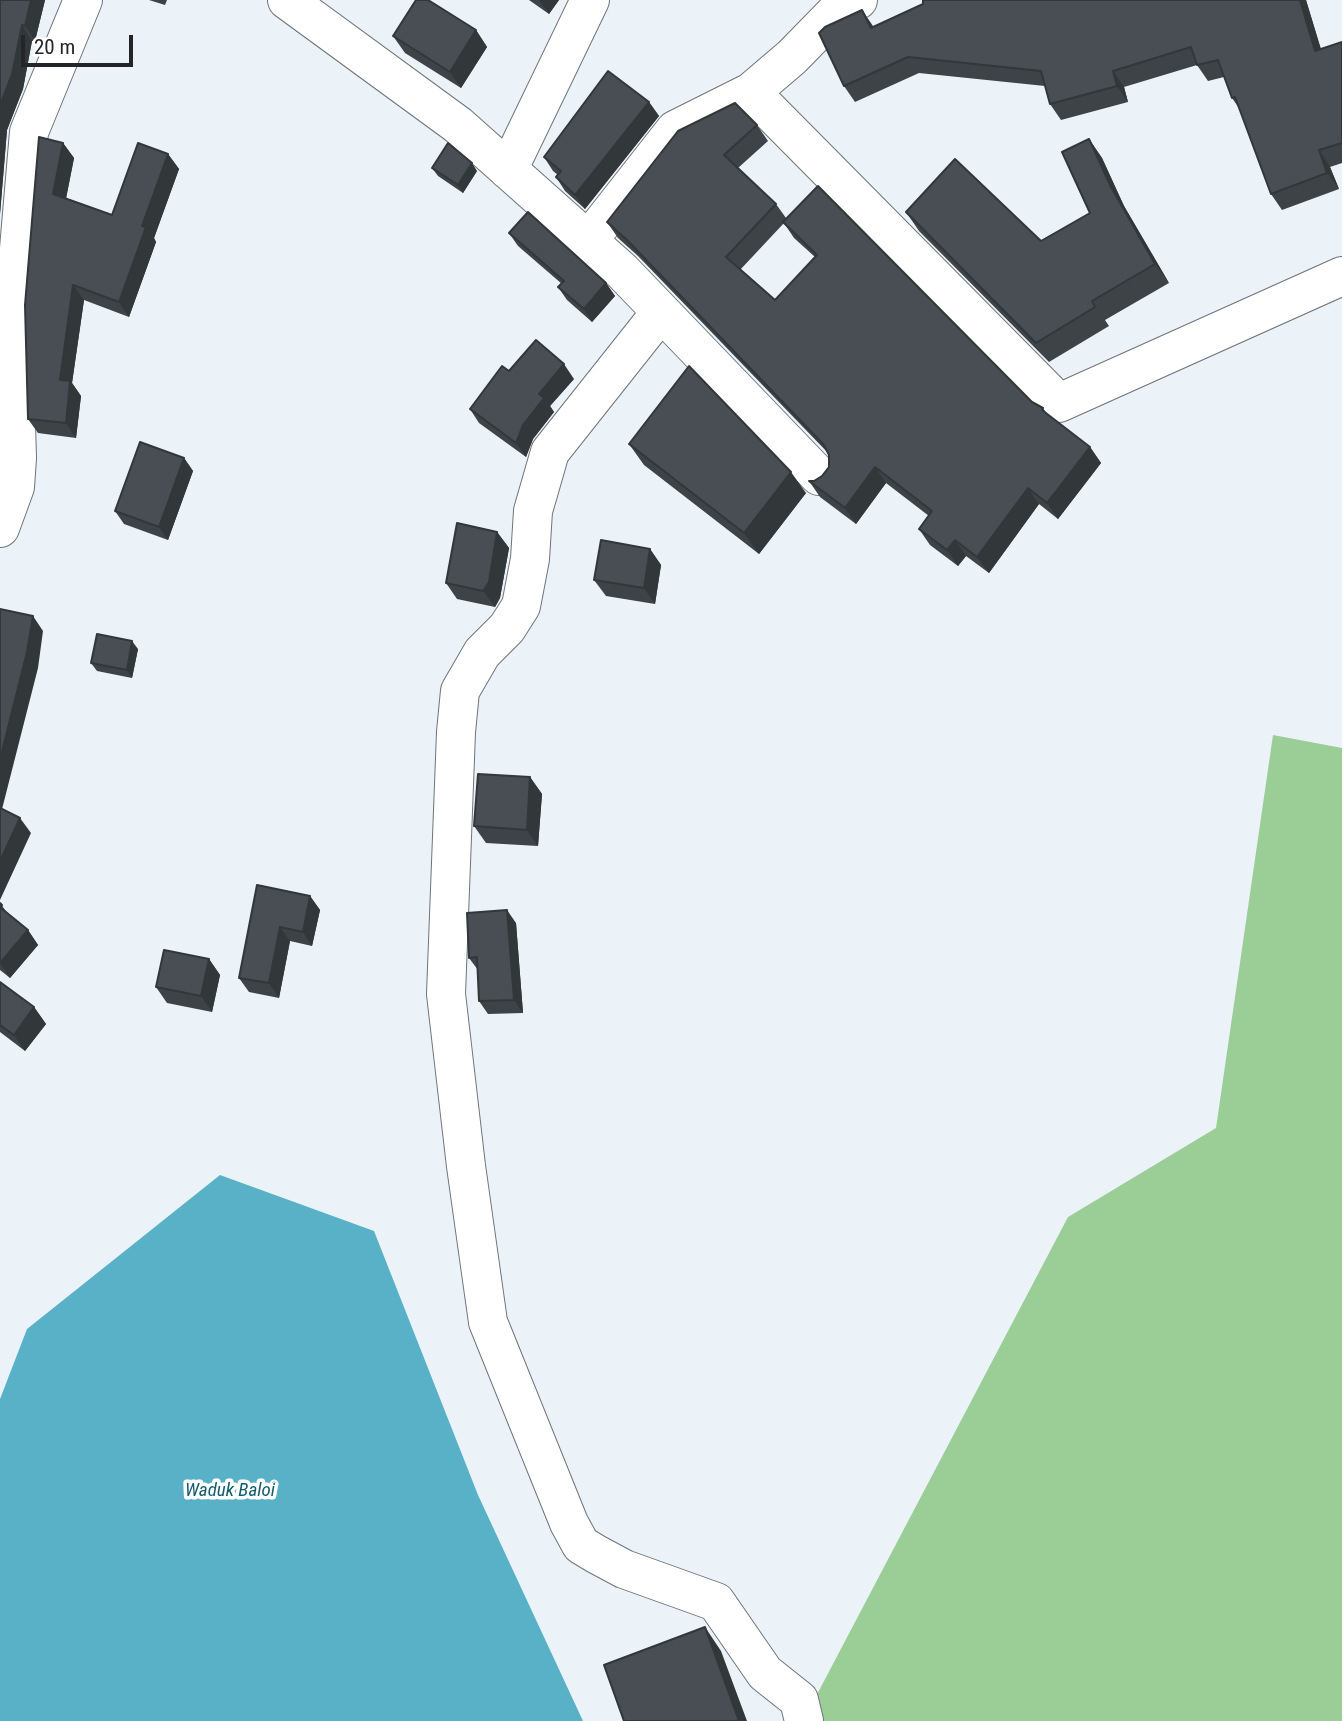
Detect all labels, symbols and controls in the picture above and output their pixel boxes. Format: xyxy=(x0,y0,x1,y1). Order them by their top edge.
scale bar xyxy=(24,21,136,65)
text: 20 m xyxy=(34,35,75,59)
water label: Waduk Baloi xyxy=(185,1480,275,1502)

